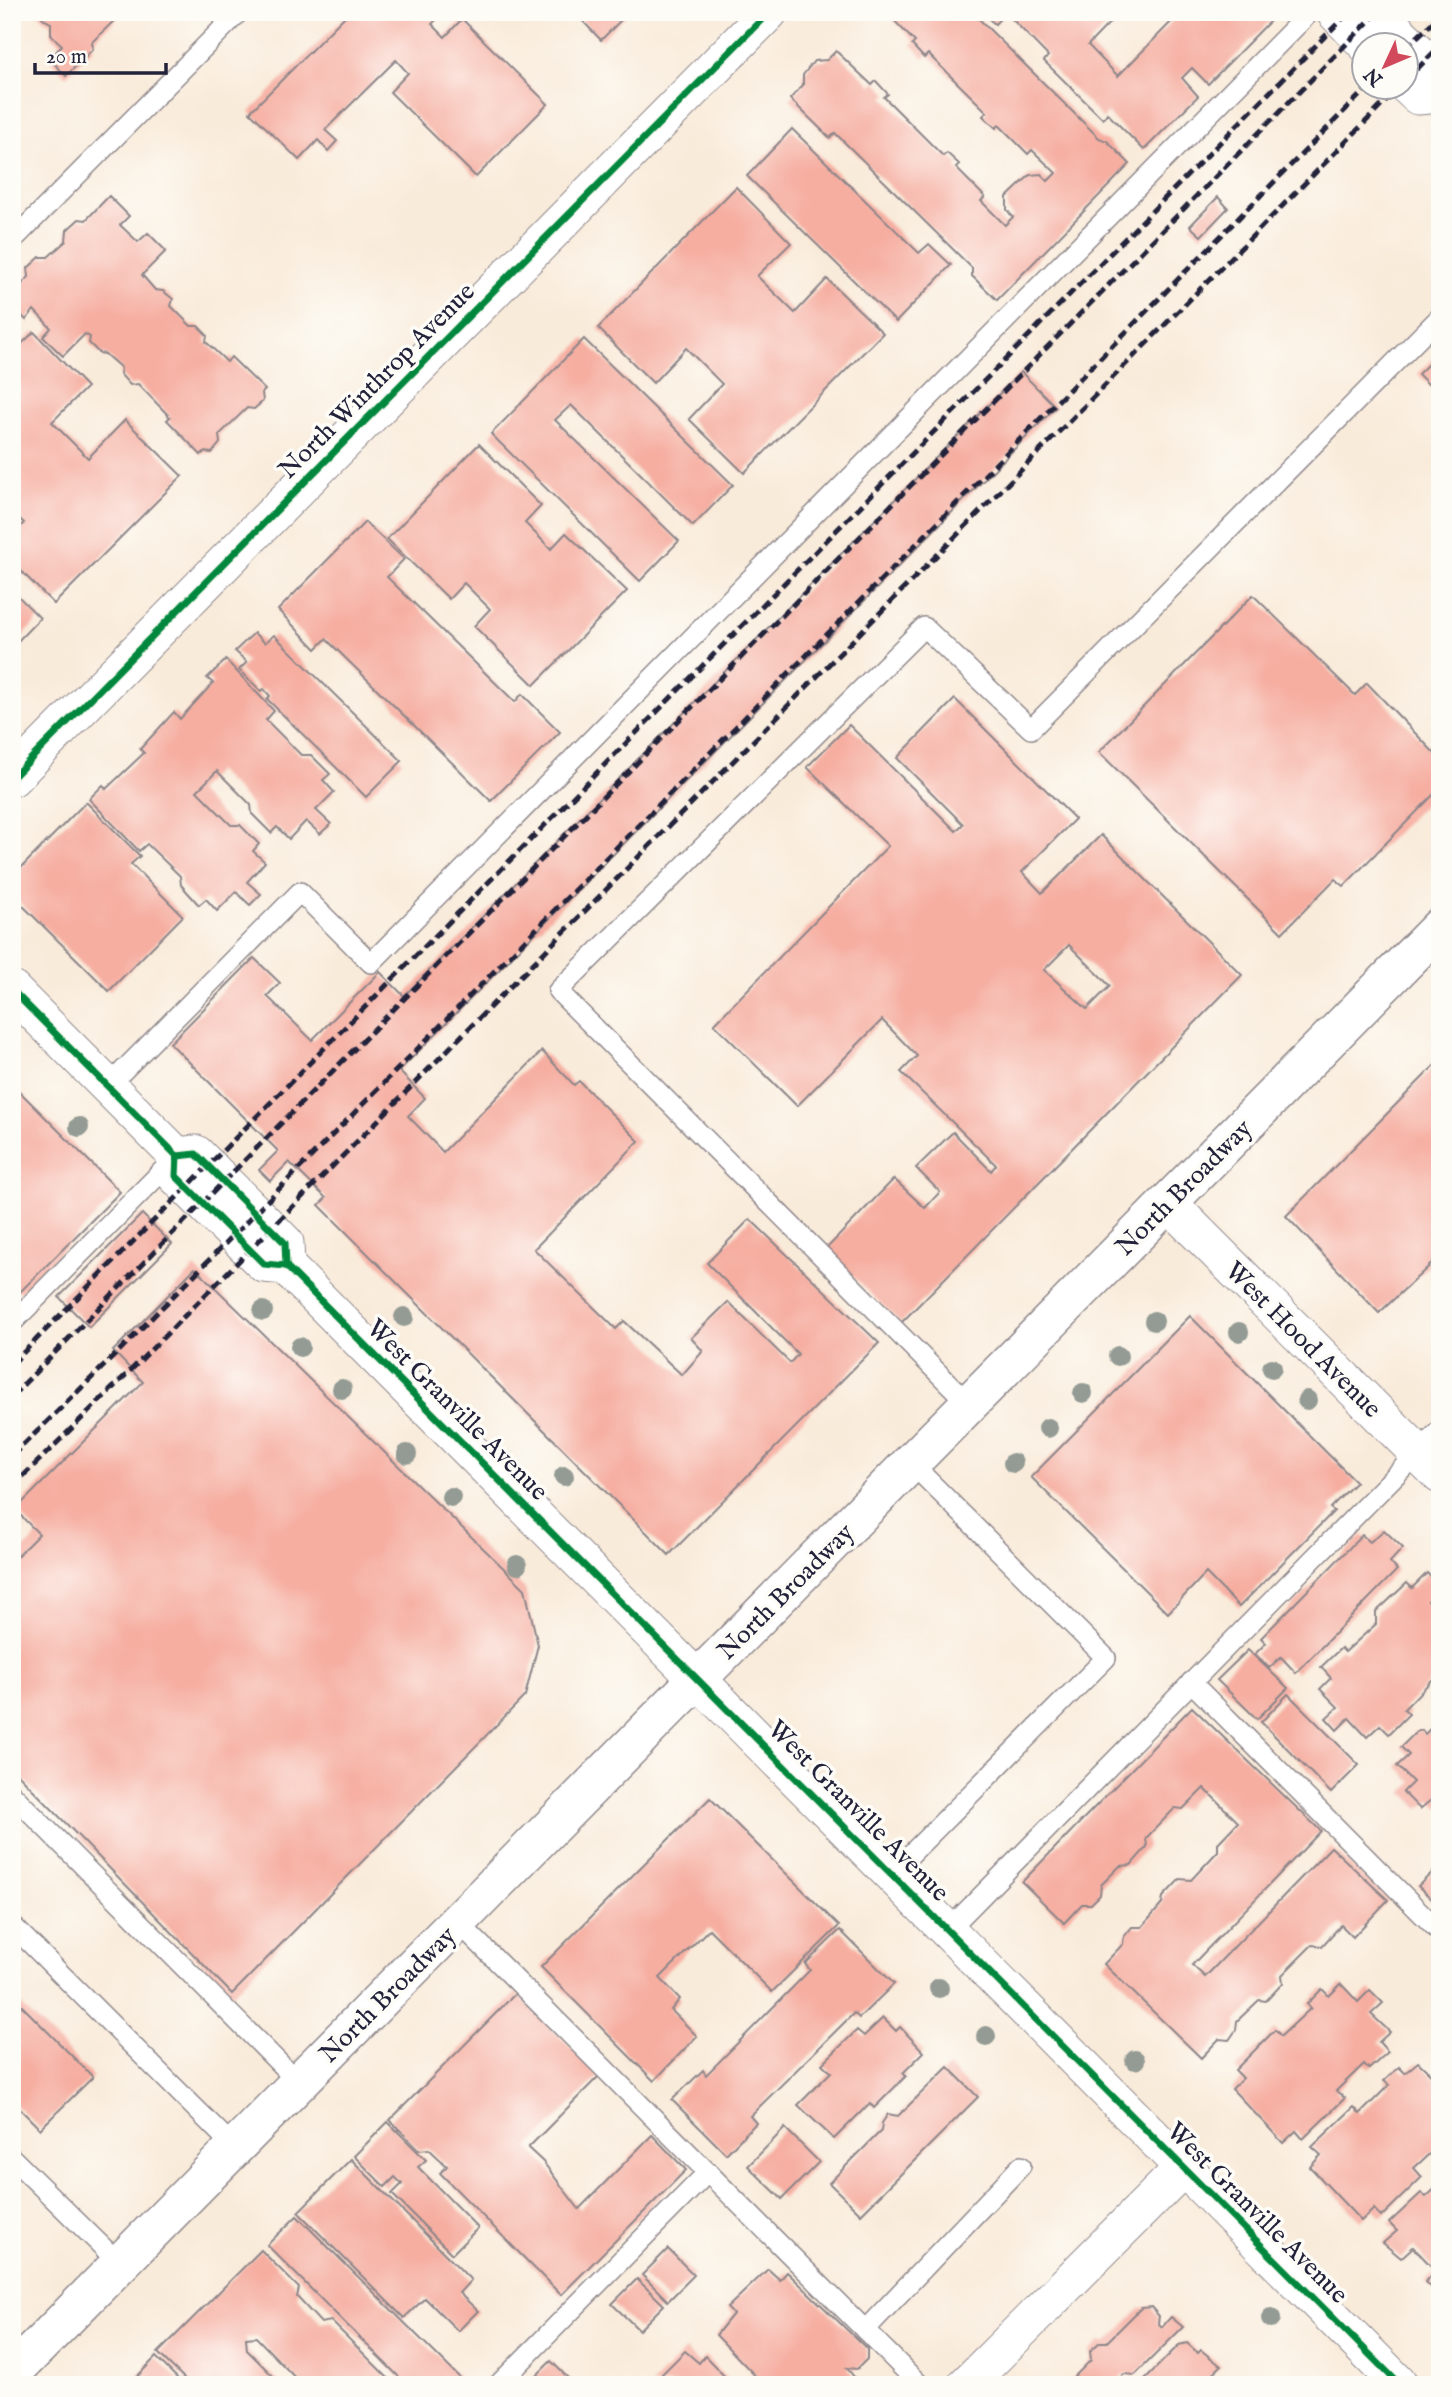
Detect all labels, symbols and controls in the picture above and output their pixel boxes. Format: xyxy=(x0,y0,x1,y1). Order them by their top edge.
scale bar xyxy=(35,32,166,76)
north arrow xyxy=(1350,32,1420,102)
text: 20 m xyxy=(46,44,87,71)
text: N xyxy=(1359,62,1389,91)
street label: North Winthrop Avenue xyxy=(272,276,482,486)
street label: North Broadway xyxy=(1109,1113,1260,1263)
street label: West Hood Avenue xyxy=(1218,1255,1388,1425)
street label: West Granville Avenue xyxy=(359,1312,555,1508)
street label: North Broadway xyxy=(711,1517,862,1667)
street label: West Granville Avenue xyxy=(760,1713,956,1909)
street label: North Broadway xyxy=(313,1920,464,2070)
street label: West Granville Avenue xyxy=(1159,2115,1355,2311)

